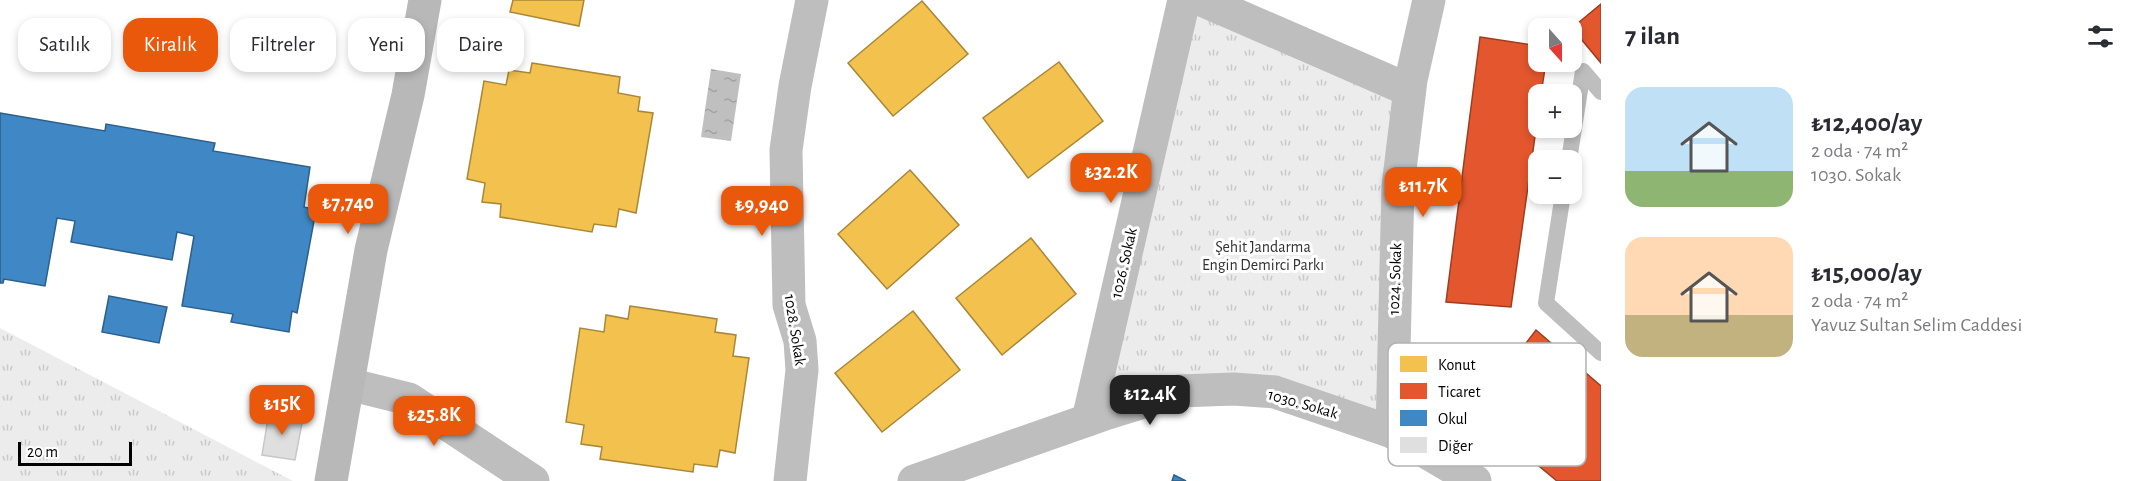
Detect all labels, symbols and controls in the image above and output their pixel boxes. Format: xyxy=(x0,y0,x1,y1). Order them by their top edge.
chip: Satılık xyxy=(18,18,111,72)
chip: Kiralık xyxy=(123,18,218,72)
chip: Filtreler xyxy=(230,18,336,72)
chip: Yeni xyxy=(348,18,425,72)
chip: Daire xyxy=(437,18,524,72)
north arrow xyxy=(1528,18,1582,72)
map controls xyxy=(1528,18,1582,204)
icon: filters xyxy=(2084,20,2117,53)
text: 7 ilan xyxy=(1625,23,1680,49)
button: + xyxy=(1528,84,1582,138)
text: ₺12,400/ay xyxy=(1811,110,1922,136)
icon: home xyxy=(1673,111,1745,183)
text: 2 oda · 74 m² xyxy=(1811,141,1908,161)
button: − xyxy=(1528,150,1582,204)
pin: ₺32.2K xyxy=(1062,153,1160,204)
text: ₺32.2K xyxy=(1084,162,1138,182)
text: 1030. Sokak xyxy=(1811,165,1901,185)
pin: ₺11.7K xyxy=(1374,167,1472,218)
text: ₺11.7K xyxy=(1399,176,1447,196)
pin: ₺7,740 xyxy=(299,184,397,235)
pin: ₺9,940 xyxy=(713,186,811,237)
text: ₺7,740 xyxy=(322,193,374,213)
text: ₺9,940 xyxy=(735,195,789,215)
street label: 1026. Sokak xyxy=(1108,226,1140,300)
park label: Şehit Jandarma Engin Demirci Parkı xyxy=(1202,239,1324,273)
street label: 1024. Sokak xyxy=(1386,242,1404,315)
text: ₺15,000/ay xyxy=(1811,260,1922,286)
icon: home xyxy=(1673,261,1745,333)
text: 2 oda · 74 m² xyxy=(1811,291,1908,311)
street label: 1028. Sokak xyxy=(781,293,809,367)
text: Yavuz Sultan Selim Caddesi xyxy=(1811,315,2022,335)
legend xyxy=(1388,343,1586,466)
text: Konut xyxy=(1438,357,1476,373)
pin: ₺12.4K xyxy=(1101,375,1199,426)
text: ₺12.4K xyxy=(1124,384,1176,404)
text: Ticaret xyxy=(1438,384,1481,400)
pin: ₺15K xyxy=(246,385,318,436)
street label: 1030. Sokak xyxy=(1266,386,1341,422)
text: ₺15K xyxy=(264,394,300,414)
pin: ₺25.8K xyxy=(385,396,483,447)
text: ₺25.8K xyxy=(407,405,461,425)
text: Okul xyxy=(1438,411,1468,427)
text: Diğer xyxy=(1438,438,1473,454)
scale bar xyxy=(18,439,132,466)
text: 20 m xyxy=(27,444,58,460)

